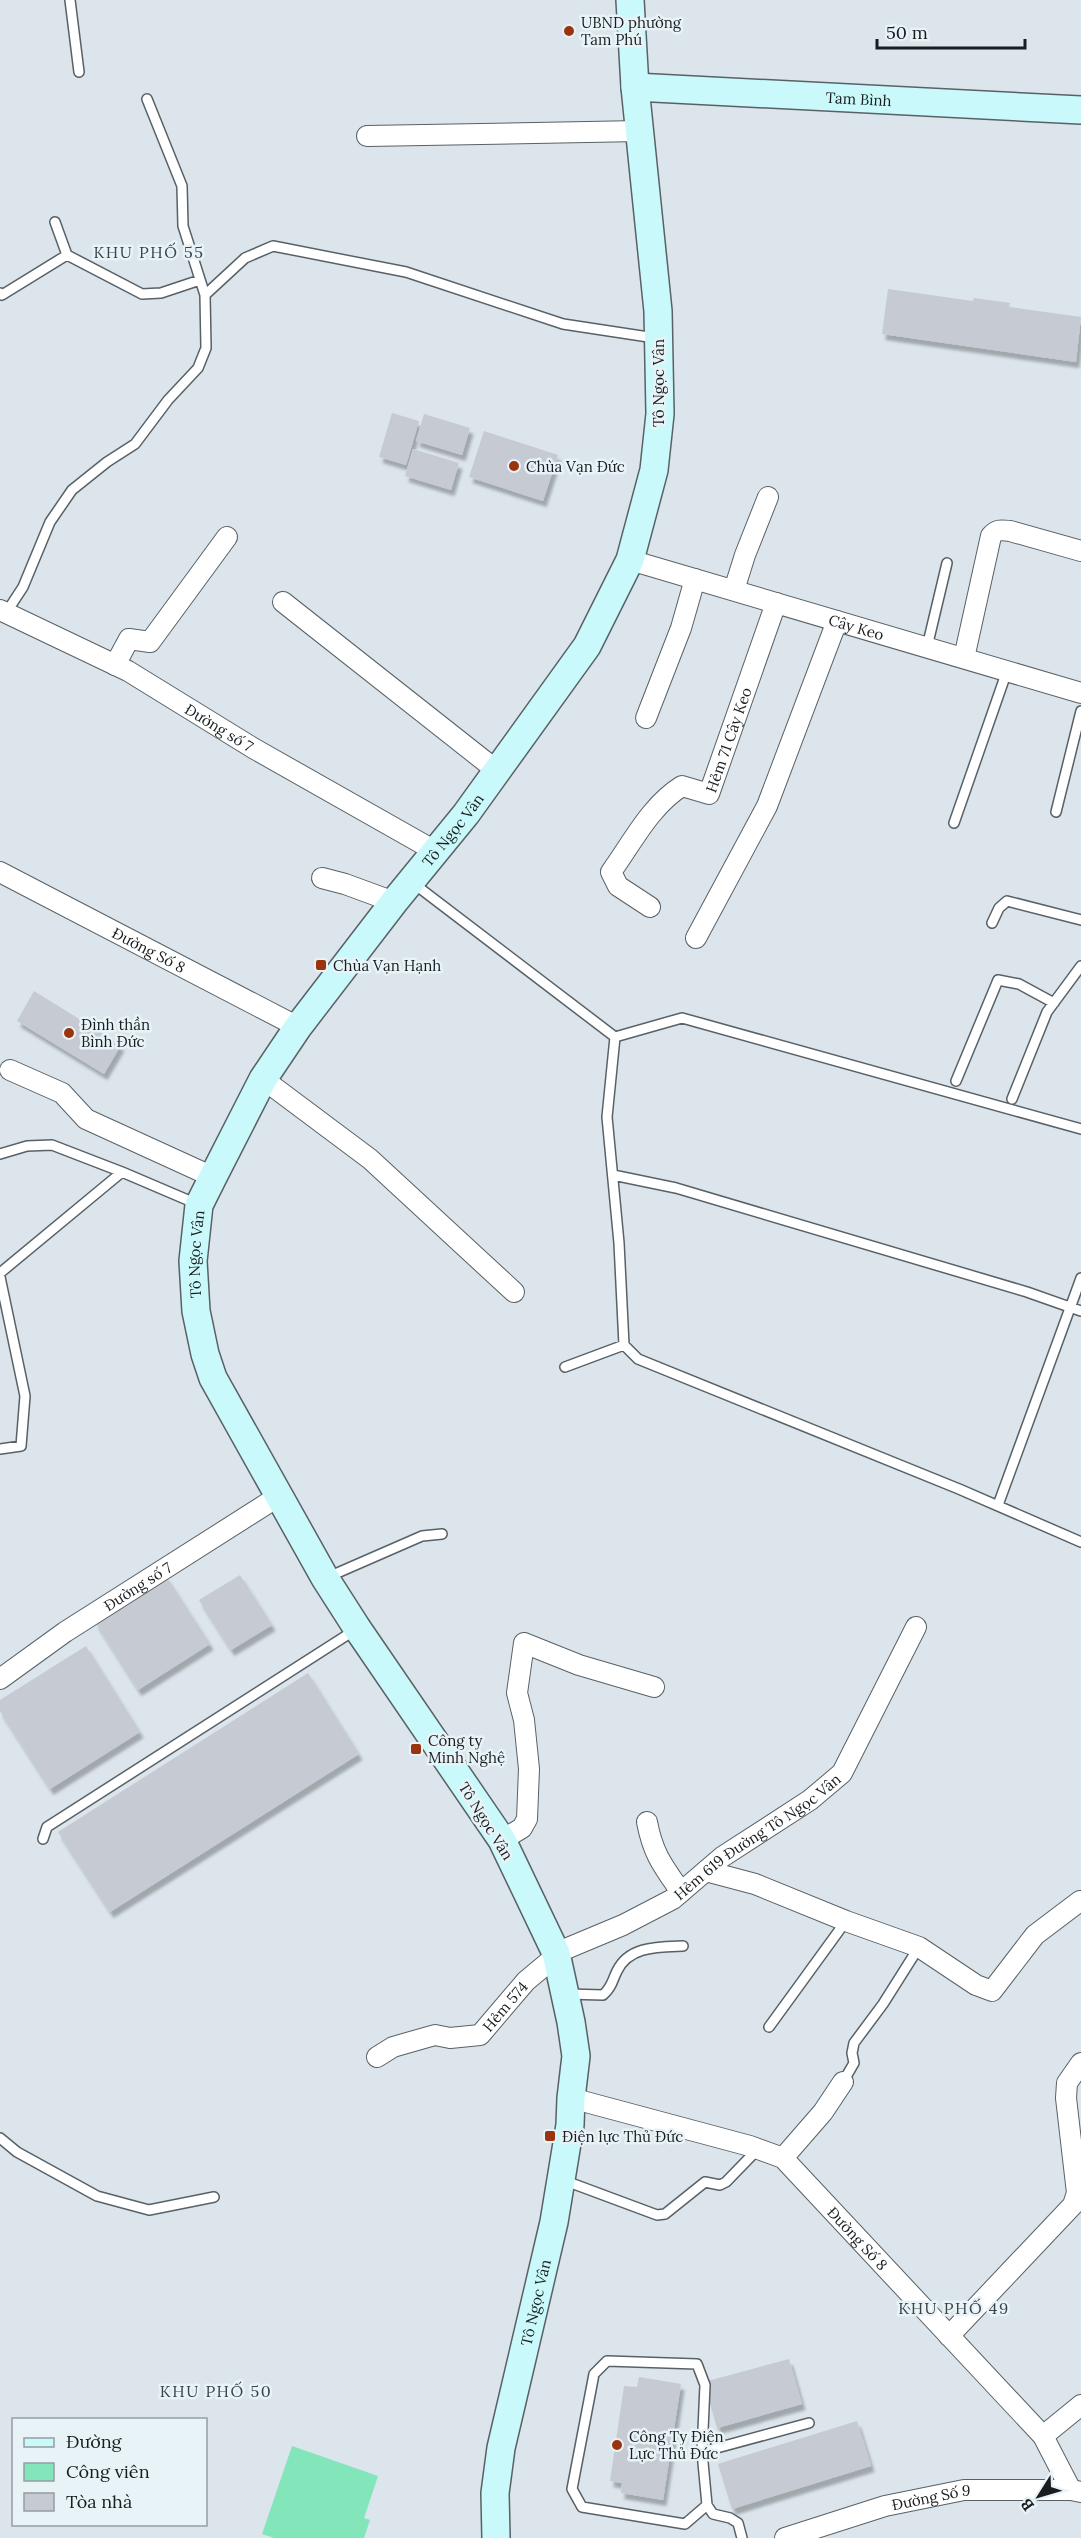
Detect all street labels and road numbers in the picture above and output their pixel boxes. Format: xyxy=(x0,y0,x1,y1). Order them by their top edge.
street label: Tam Bình xyxy=(825,87,892,110)
street label: Tô Ngọc Vân xyxy=(649,339,668,427)
street label: Cây Keo xyxy=(826,610,887,644)
street label: Hẻm 71 Cây Keo xyxy=(701,684,755,795)
street label: Đường số 7 xyxy=(182,699,257,756)
street label: Tô Ngọc Vân xyxy=(418,789,487,870)
street label: Đường Số 8 xyxy=(109,923,189,976)
street label: Tô Ngọc Vân xyxy=(183,1209,208,1299)
street label: Đường số 7 xyxy=(100,1557,175,1615)
street label: Hẻm 619 Đường Tô Ngọc Vân xyxy=(670,1769,844,1904)
street label: Tô Ngọc Vân xyxy=(455,1779,517,1863)
street label: Hẻm 574 xyxy=(478,1977,531,2035)
street label: Đường Số 8 xyxy=(824,2202,892,2274)
street label: Tô Ngọc Vân xyxy=(516,2257,554,2348)
street label: Đường Số 9 xyxy=(890,2481,971,2514)

